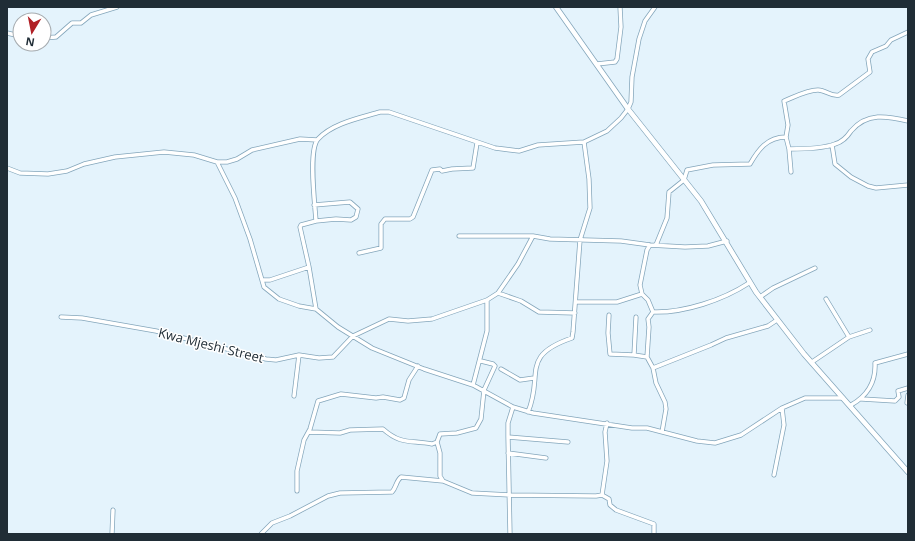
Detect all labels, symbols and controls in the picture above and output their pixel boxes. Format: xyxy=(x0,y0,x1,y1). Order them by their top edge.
north arrow xyxy=(12,12,52,52)
text: N xyxy=(24,34,36,51)
street label: Kwa Mjeshi Street xyxy=(156,323,266,367)

